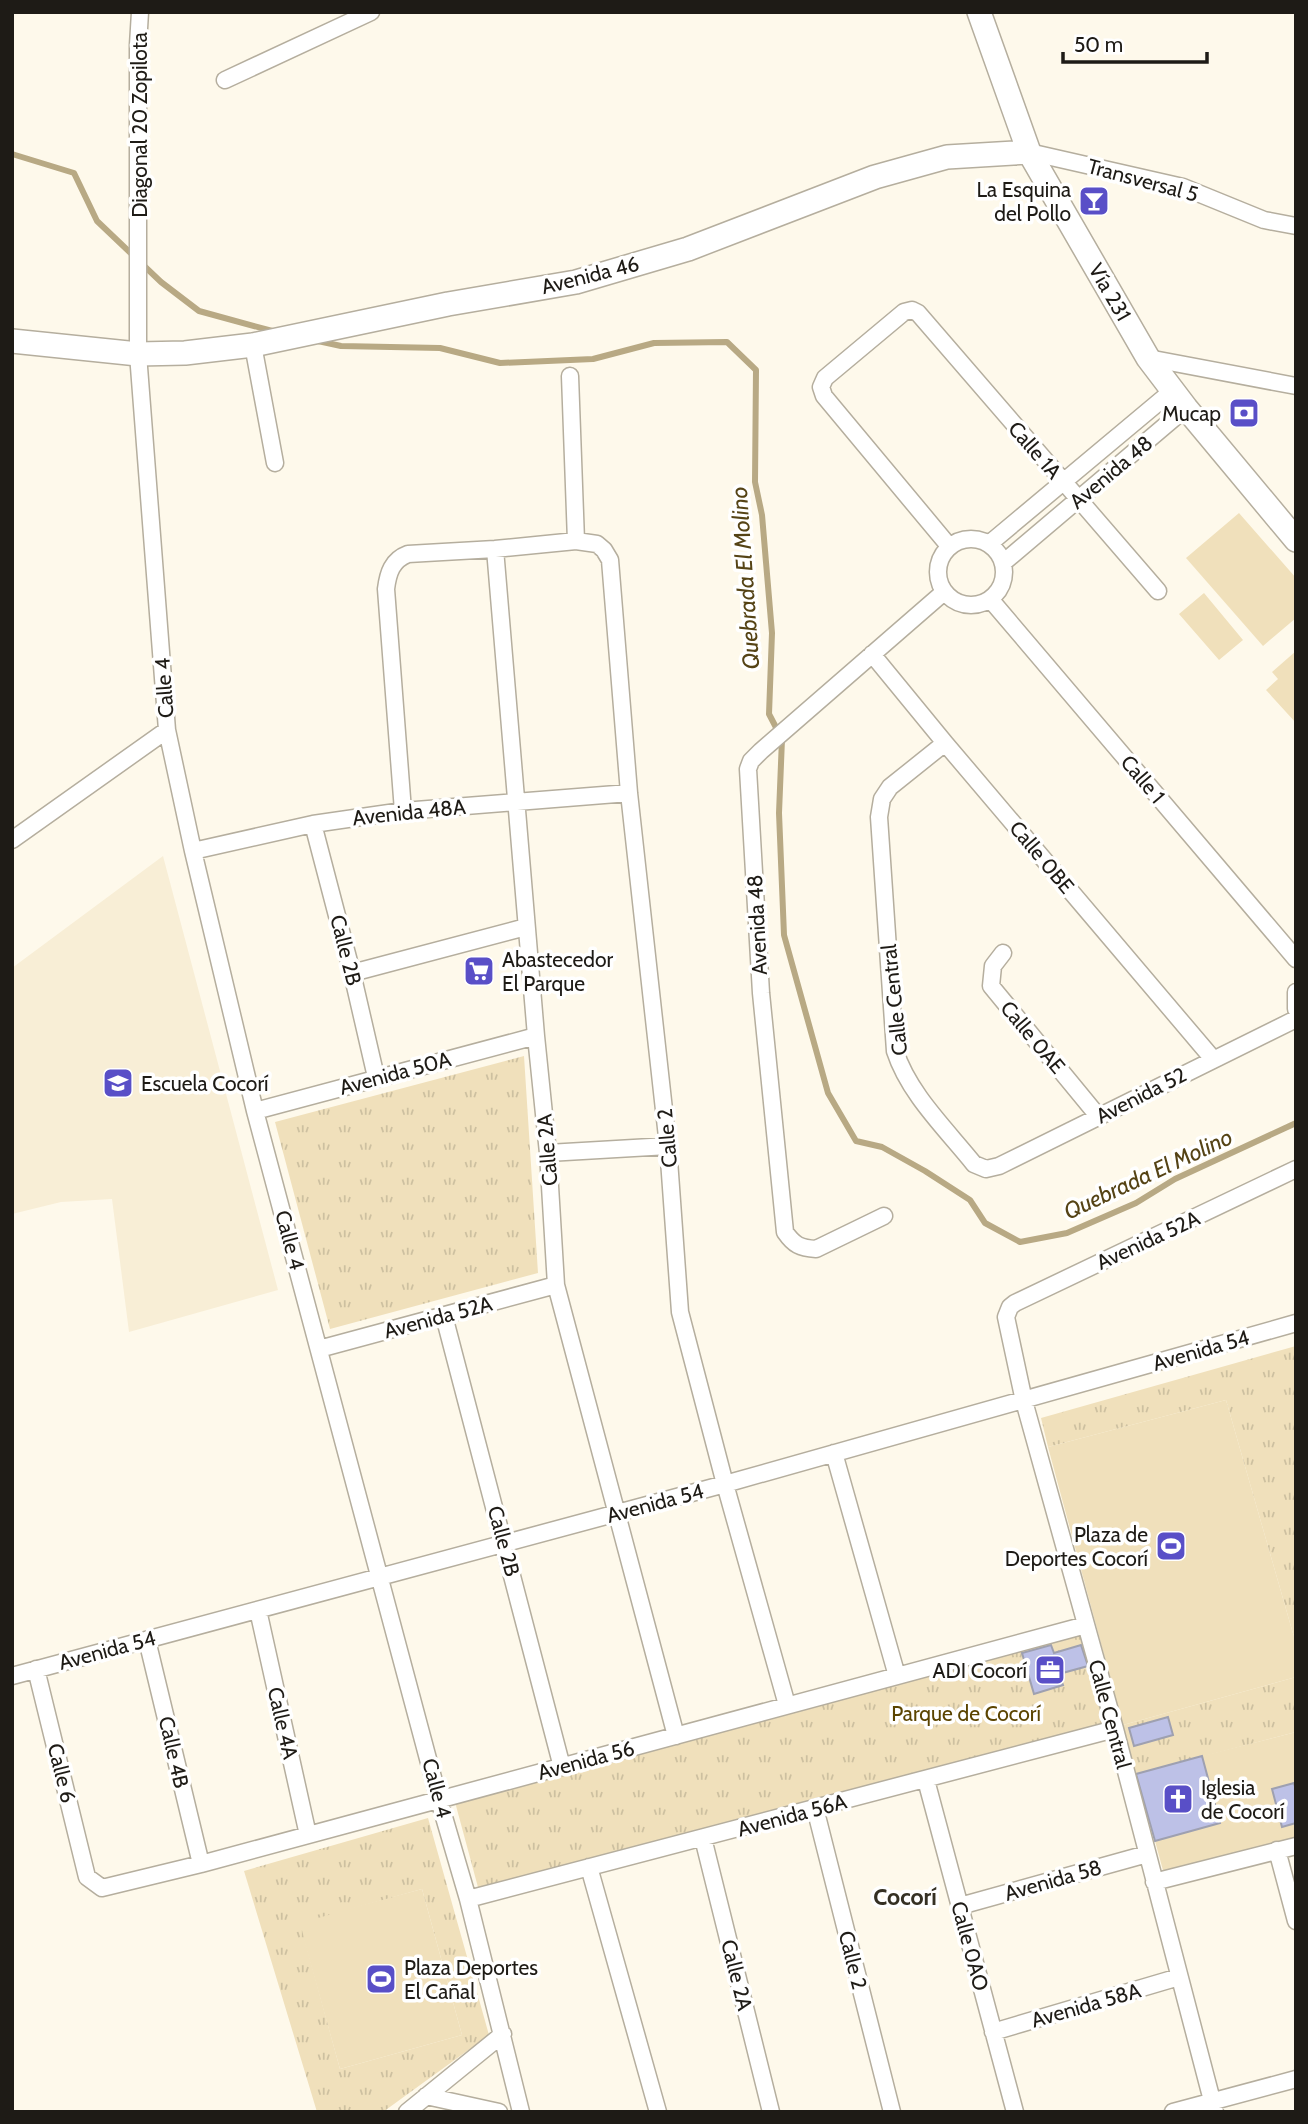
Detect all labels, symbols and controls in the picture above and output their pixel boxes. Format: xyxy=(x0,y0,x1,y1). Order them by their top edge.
scale bar xyxy=(1063,21,1206,65)
street label: Diagonal 20 Zopilota xyxy=(127,32,152,218)
text: 50 m xyxy=(1074,32,1123,57)
street label: Transversal 5 xyxy=(1085,153,1201,207)
place label: La Esquina del Pollo xyxy=(976,177,1071,226)
bar icon: La Esquina del Pollo xyxy=(1077,184,1111,218)
street label: Avenida 46 xyxy=(539,251,642,299)
street label: Vía 231 xyxy=(1084,259,1136,325)
bank icon: Mucap xyxy=(1227,396,1261,430)
place label: Mucap xyxy=(1162,401,1221,426)
street label: Calle 1A xyxy=(1003,416,1067,484)
street label: Avenida 48 xyxy=(1064,430,1158,514)
water label: Quebrada El Molino xyxy=(725,486,765,670)
street label: Calle 4 xyxy=(149,657,179,719)
street label: Calle 1 xyxy=(1116,750,1170,808)
street label: Avenida 48A xyxy=(351,794,467,830)
street label: Calle 0BE xyxy=(1004,816,1080,898)
street label: Avenida 48 xyxy=(742,874,772,976)
street label: Calle 2B xyxy=(325,912,367,988)
street label: Calle Central xyxy=(876,943,912,1057)
place label: Abastecedor El Parque xyxy=(502,947,613,996)
supermarket icon: Abastecedor El Parque xyxy=(462,954,496,988)
street label: Calle 0AE xyxy=(995,996,1071,1078)
street label: Avenida 50A xyxy=(336,1046,454,1100)
street label: Avenida 52 xyxy=(1092,1062,1190,1128)
school or university icon: Escuela Cocorí xyxy=(101,1066,135,1100)
place label: Escuela Cocorí xyxy=(141,1071,269,1096)
street label: Calle 2 xyxy=(652,1107,682,1169)
street label: Calle 2A xyxy=(531,1113,563,1187)
water label: Quebrada El Molino xyxy=(1059,1123,1237,1225)
street label: Avenida 52A xyxy=(1092,1205,1204,1275)
street label: Calle 4 xyxy=(270,1208,310,1272)
street label: Avenida 52A xyxy=(381,1291,495,1343)
street label: Avenida 54 xyxy=(1150,1324,1252,1376)
street label: Avenida 54 xyxy=(604,1478,706,1528)
street label: Calle 2B xyxy=(483,1503,525,1579)
place label: Plaza de Deportes Cocorí xyxy=(1005,1522,1149,1571)
sports icon: Plaza de Deportes Cocorí xyxy=(1154,1529,1188,1563)
street label: Avenida 54 xyxy=(56,1625,158,1675)
office icon: ADI Cocorí xyxy=(1033,1653,1067,1687)
street label: Calle Central xyxy=(1083,1657,1137,1771)
place label: ADI Cocorí xyxy=(933,1658,1028,1683)
street label: Calle 4A xyxy=(263,1684,303,1762)
park label: Parque de Cocorí xyxy=(891,1701,1041,1726)
street label: Calle 4B xyxy=(154,1714,194,1790)
street label: Avenida 56 xyxy=(535,1735,637,1785)
street label: Calle 6 xyxy=(43,1741,81,1805)
street label: Calle 4 xyxy=(417,1756,457,1820)
place label: Iglesia de Cocorí xyxy=(1201,1775,1285,1824)
church icon: Iglesia de Cocorí xyxy=(1161,1782,1195,1816)
street label: Avenida 56A xyxy=(735,1788,849,1842)
street label: Avenida 58 xyxy=(1002,1854,1104,1906)
district label: Cocorí xyxy=(873,1883,937,1911)
street label: Calle 0AO xyxy=(946,1899,994,1993)
street label: Calle 2 xyxy=(834,1928,872,1992)
street label: Calle 2A xyxy=(716,1937,758,2013)
place label: Plaza Deportes El Cañal xyxy=(404,1955,538,2004)
sports icon: Plaza Deportes El Cañal xyxy=(364,1962,398,1996)
street label: Avenida 58A xyxy=(1028,1977,1144,2033)

